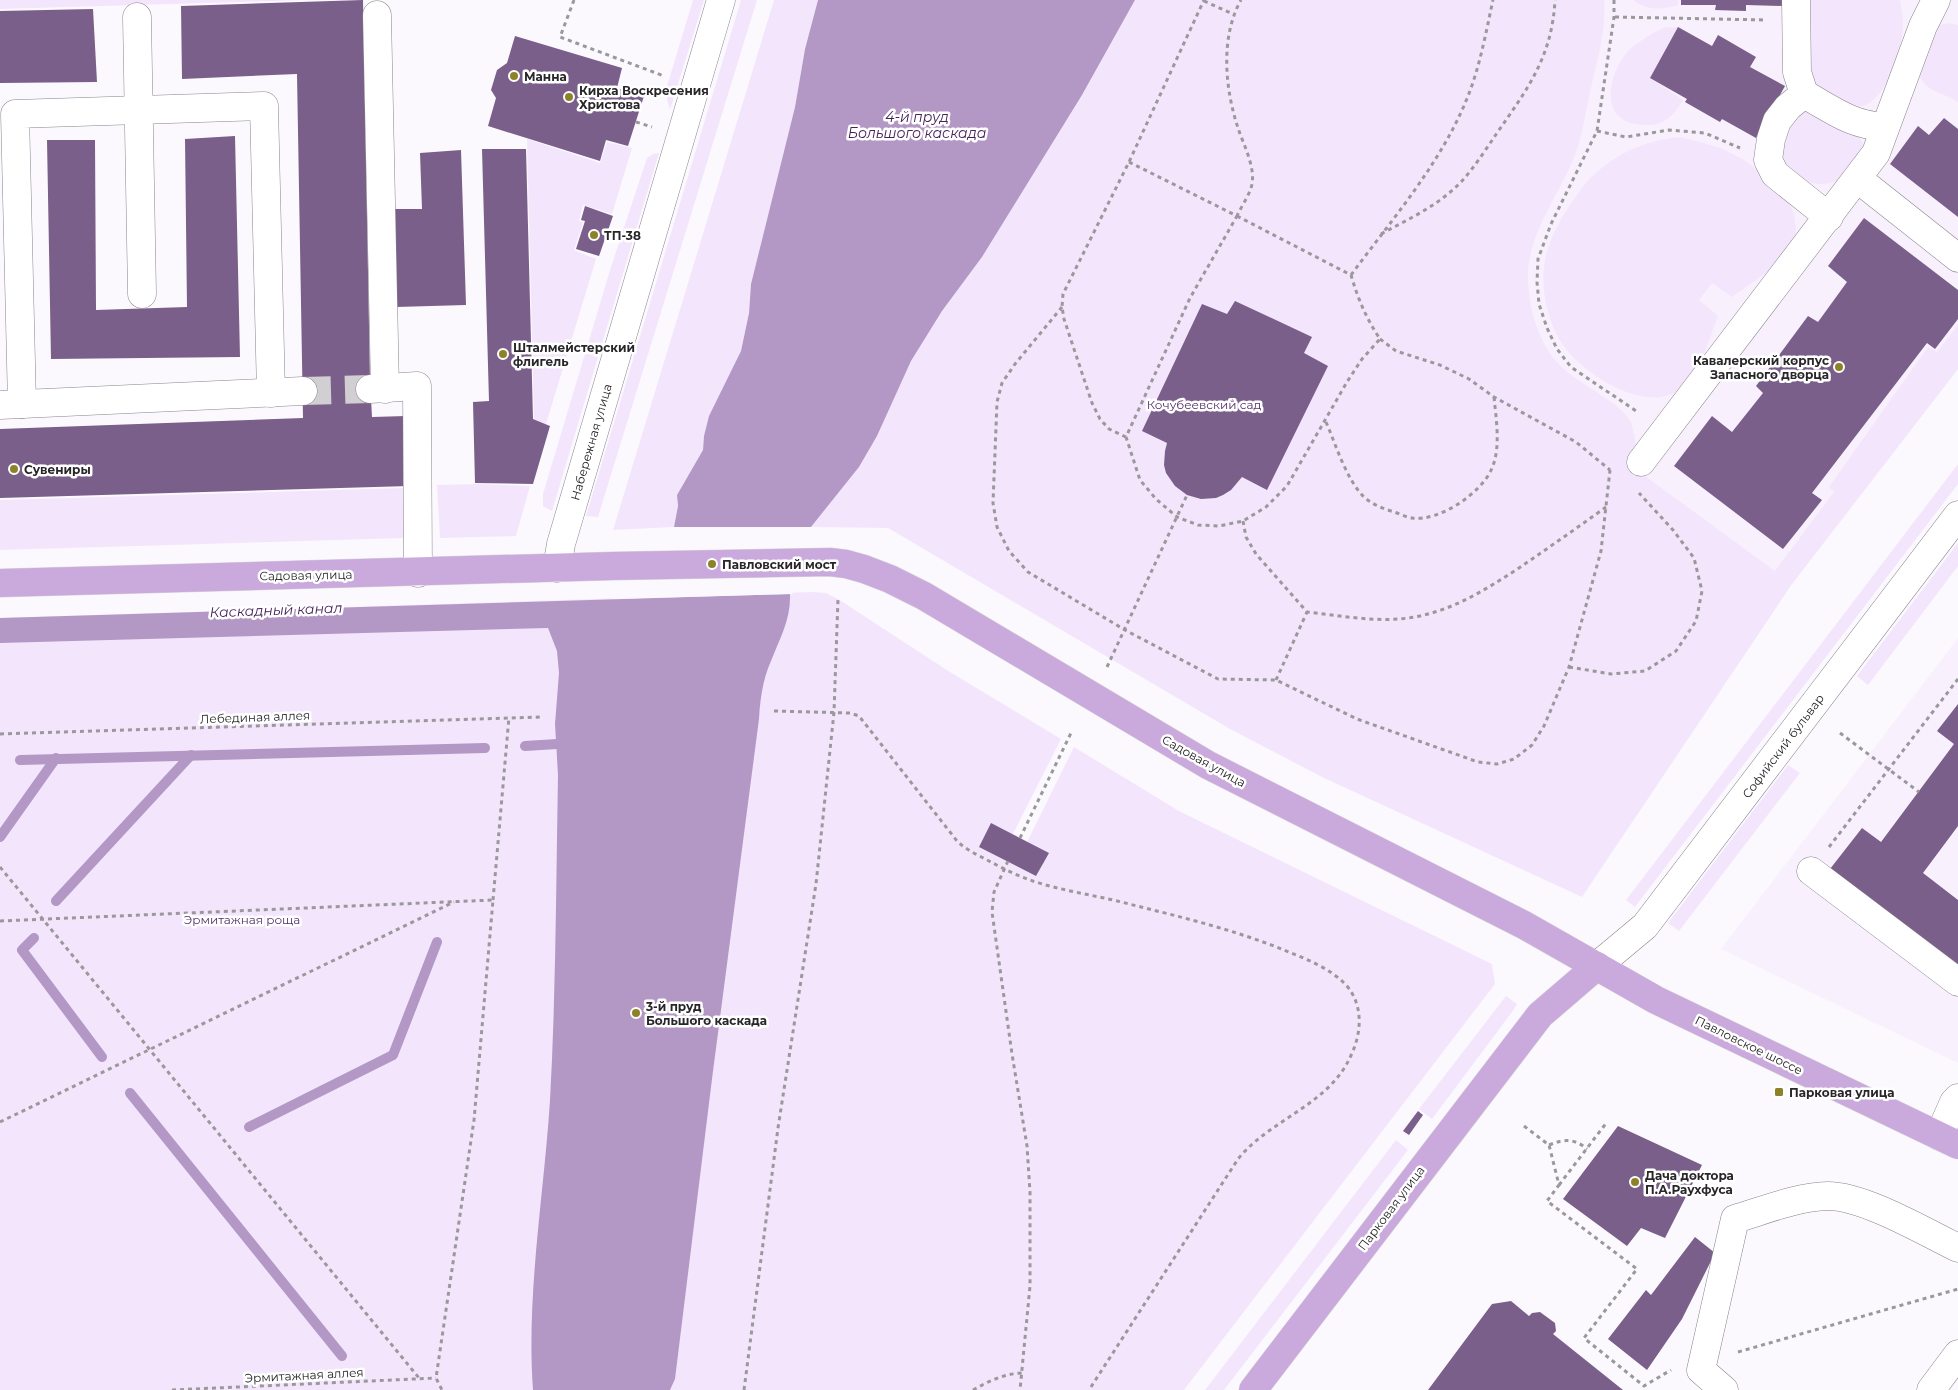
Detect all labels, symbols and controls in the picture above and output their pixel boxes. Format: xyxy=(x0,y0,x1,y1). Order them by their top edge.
place label: Манна xyxy=(524,69,567,84)
marker: Манна xyxy=(508,70,520,82)
place label: Кирха Воскресения Христова xyxy=(579,83,709,112)
marker: Кирха Воскресения Христова xyxy=(563,91,575,103)
water label: 4-й пруд Большого каскада xyxy=(848,108,986,142)
place label: ТП-38 xyxy=(604,228,641,243)
marker: ТП-38 xyxy=(588,229,600,241)
place label: Шталмейстерский флигель xyxy=(513,340,635,369)
marker: Шталмейстерский флигель xyxy=(497,348,509,360)
place label: Кавалерский корпус Запасного дворца xyxy=(1693,353,1829,382)
marker: Кавалерский корпус Запасного дворца xyxy=(1833,361,1845,373)
street label: Набережная улица xyxy=(567,382,615,502)
park label: Кочубеевский сад xyxy=(1147,397,1261,412)
place label: Сувениры xyxy=(24,462,91,477)
marker: Сувениры xyxy=(8,463,20,475)
place label: Павловский мост xyxy=(722,557,837,572)
marker: Павловский мост xyxy=(706,558,718,570)
street label: Садовая улица xyxy=(259,567,353,583)
water label: Каскадный канал xyxy=(209,599,343,621)
street label: Софийский бульвар xyxy=(1739,691,1827,801)
street label: Лебединая аллея xyxy=(200,708,310,726)
street label: Садовая улица xyxy=(1160,732,1248,790)
park label: Эрмитажная роща xyxy=(184,912,300,927)
place label: 3-й пруд Большого каскада xyxy=(645,999,767,1028)
marker: 3-й пруд Большого каскада xyxy=(630,1007,642,1019)
street label: Павловское шоссе xyxy=(1693,1012,1805,1078)
place label: Парковая улица xyxy=(1789,1085,1894,1100)
marker: Парковая улица xyxy=(1773,1086,1785,1098)
street label: Парковая улица xyxy=(1354,1163,1428,1253)
place label: Дача доктора П.А.Раухфуса xyxy=(1645,1168,1734,1197)
marker: Дача доктора П.А.Раухфуса xyxy=(1629,1176,1641,1188)
street label: Эрмитажная аллея xyxy=(244,1364,364,1386)

